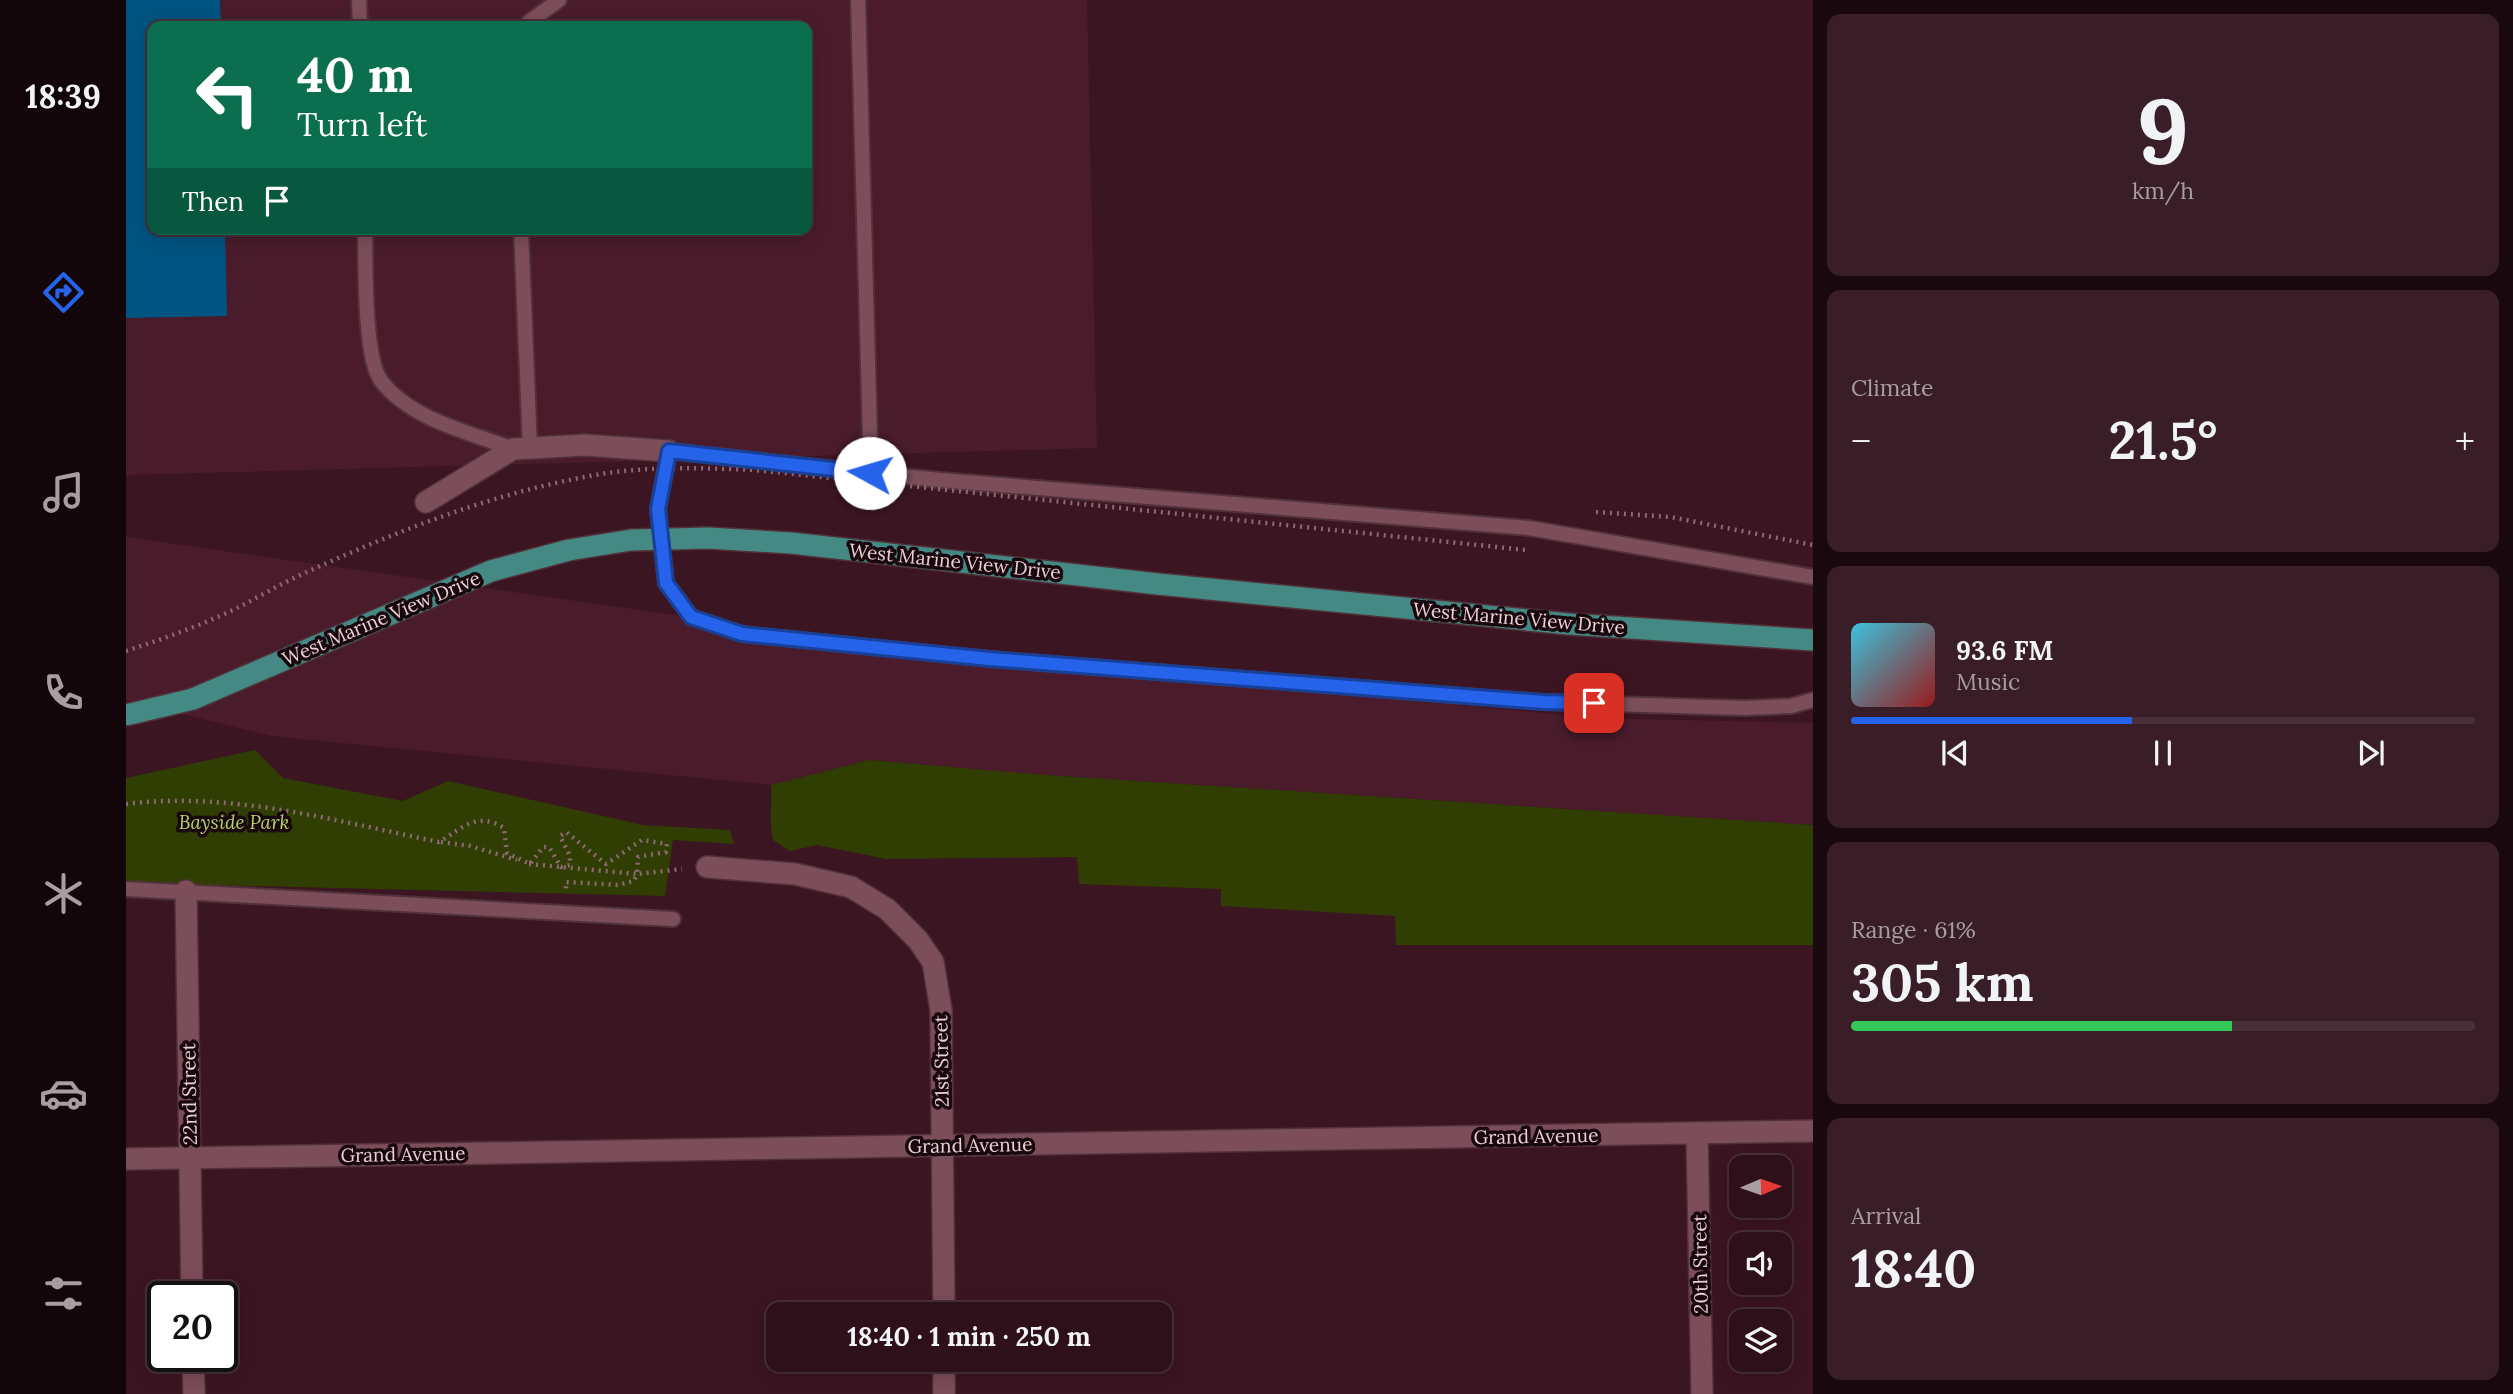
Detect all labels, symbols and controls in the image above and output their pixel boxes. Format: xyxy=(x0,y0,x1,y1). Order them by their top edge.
text: 40 m xyxy=(297,43,413,105)
icon: left xyxy=(182,49,273,140)
text: 9 xyxy=(2137,72,2189,189)
text: 18:39 xyxy=(25,76,101,117)
text: Turn left xyxy=(297,104,427,145)
text: km/h xyxy=(2132,176,2194,205)
icon: arrive xyxy=(258,182,296,220)
text: Then xyxy=(182,185,244,218)
icon: directions xyxy=(39,268,88,317)
text: Climate xyxy=(1851,373,1933,402)
text: 21.5° xyxy=(2109,407,2217,473)
text: − xyxy=(1851,417,1871,465)
text: + xyxy=(2455,417,2475,465)
position arrow xyxy=(833,436,907,510)
icon: music xyxy=(39,468,88,517)
street label: West Marine View Drive xyxy=(848,538,1062,584)
street label: West Marine View Drive xyxy=(278,565,484,671)
street label: West Marine View Drive xyxy=(1412,597,1626,639)
text: 93.6 FM xyxy=(1956,634,2054,667)
text: Music xyxy=(1956,667,2020,696)
icon: phone xyxy=(39,668,88,717)
pin xyxy=(1564,673,1624,733)
icon: arrive xyxy=(1575,684,1613,722)
icon: previous xyxy=(1936,734,1974,772)
icon: pause xyxy=(2144,734,2182,772)
icon: next xyxy=(2352,734,2390,772)
park label: Bayside Park xyxy=(179,810,289,834)
icon: climate xyxy=(39,869,88,918)
text: Range · 61% xyxy=(1851,915,1976,944)
text: 305 km xyxy=(1851,949,2034,1015)
street label: 21st Street xyxy=(928,1014,954,1107)
street label: 22nd Street xyxy=(176,1042,202,1145)
icon: car xyxy=(39,1069,88,1118)
street label: Grand Avenue xyxy=(1473,1123,1599,1149)
street label: Grand Avenue xyxy=(907,1132,1033,1158)
street label: Grand Avenue xyxy=(340,1141,466,1167)
north arrow xyxy=(1729,1155,1792,1218)
map controls xyxy=(1729,1155,1792,1372)
text: Arrival xyxy=(1851,1201,1921,1230)
street label: 20th Street xyxy=(1687,1213,1713,1314)
button: sound xyxy=(1729,1232,1792,1295)
text: 18:40 xyxy=(1851,1235,1976,1301)
icon: filters xyxy=(39,1269,88,1318)
speed limit sign: 20 xyxy=(147,1281,238,1372)
button: layers xyxy=(1729,1309,1792,1372)
text: 18:40 · 1 min · 250 m xyxy=(847,1320,1091,1353)

